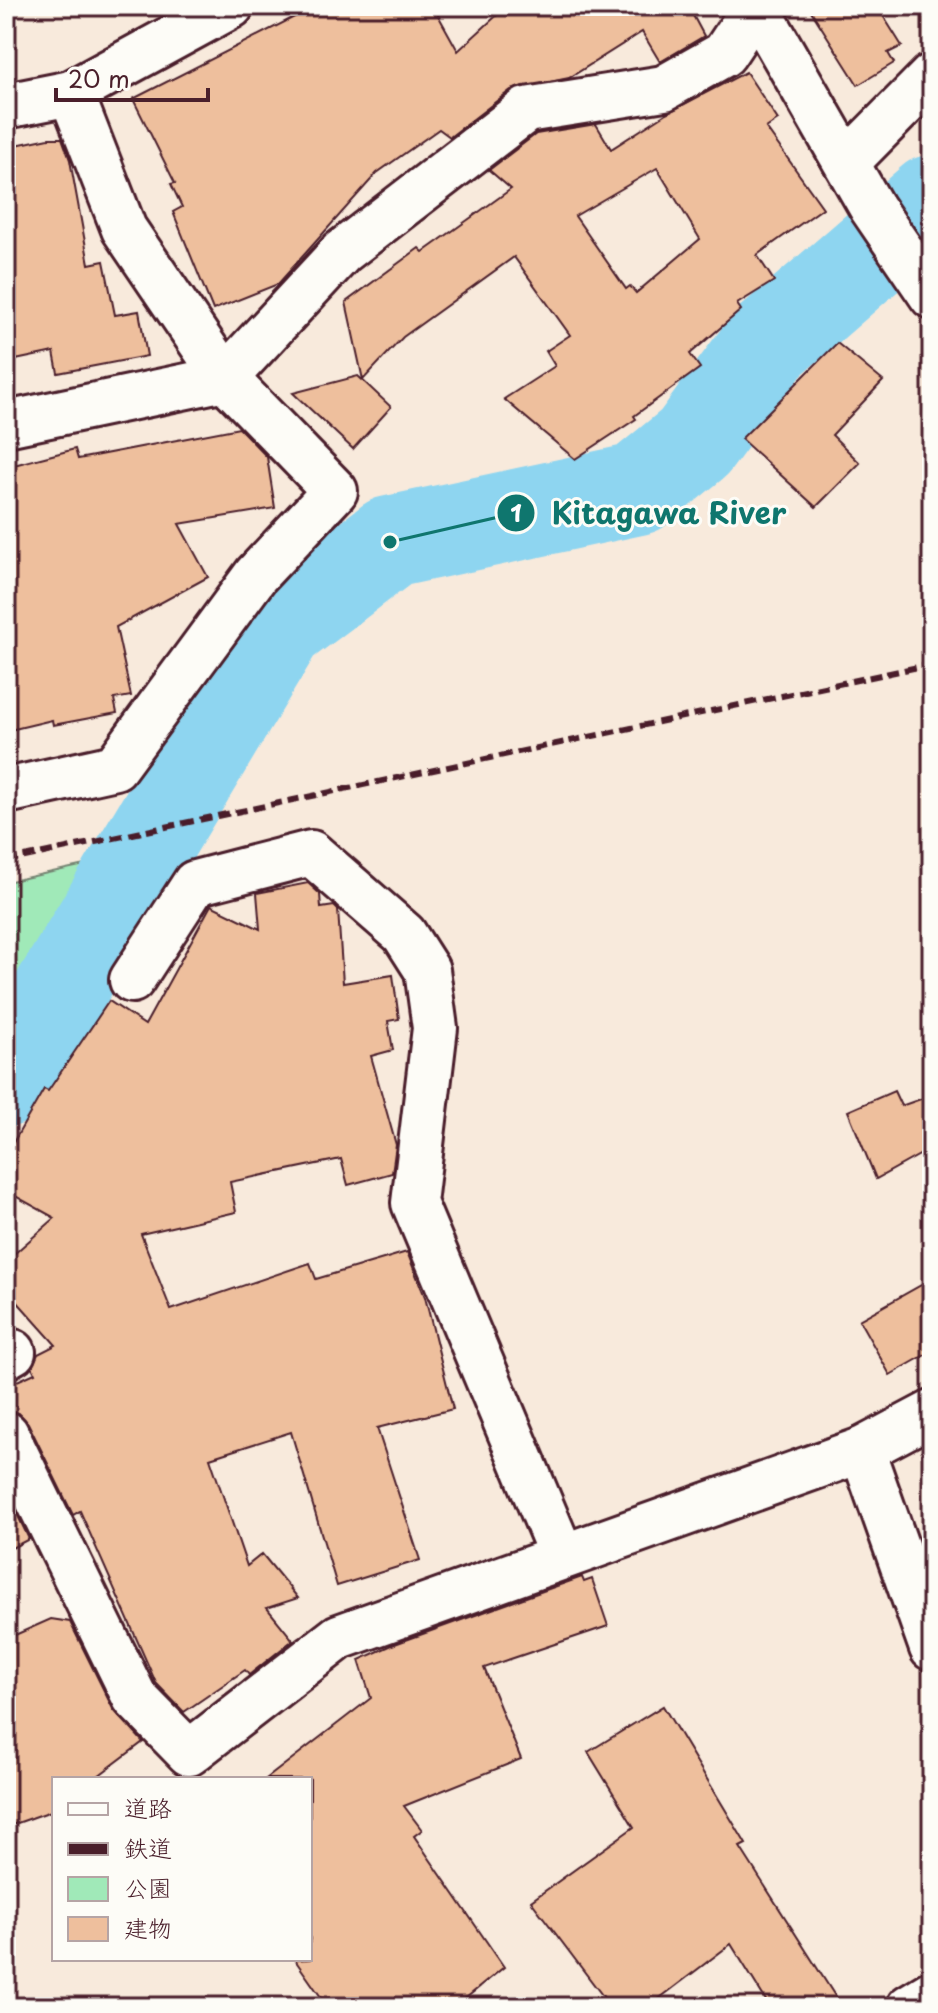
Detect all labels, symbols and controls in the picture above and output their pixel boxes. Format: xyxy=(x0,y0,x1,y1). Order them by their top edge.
scale bar xyxy=(56,52,208,102)
text: 20 m xyxy=(68,60,130,96)
callout: Kitagawa River xyxy=(496,486,802,540)
text: Kitagawa River xyxy=(552,489,787,534)
text: 1 xyxy=(510,494,522,530)
legend xyxy=(52,1777,312,1961)
text: 道路 xyxy=(124,1789,172,1825)
text: 鉄道 xyxy=(124,1829,172,1865)
text: 公園 xyxy=(124,1869,172,1905)
text: 建物 xyxy=(124,1909,172,1945)

